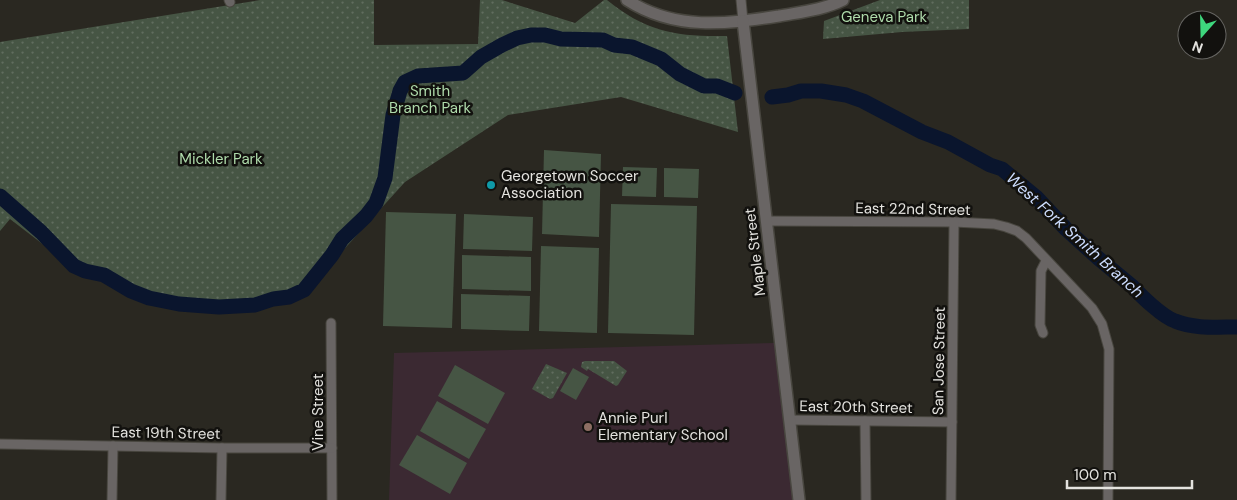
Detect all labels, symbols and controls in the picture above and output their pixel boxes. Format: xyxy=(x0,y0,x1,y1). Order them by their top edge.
park label: Geneva Park xyxy=(841,7,927,27)
north arrow xyxy=(1177,10,1227,60)
text: N xyxy=(1190,37,1205,57)
park label: Smith Branch Park xyxy=(389,81,472,118)
park label: Mickler Park xyxy=(179,149,263,169)
place label: Georgetown Soccer Association xyxy=(501,166,639,203)
water label: West Fork Smith Branch xyxy=(1002,168,1148,302)
marker: Georgetown Soccer Association xyxy=(485,179,497,191)
street label: East 22nd Street xyxy=(855,198,971,220)
street label: Maple Street xyxy=(740,207,770,297)
street label: San Jose Street xyxy=(928,307,950,415)
street label: Vine Street xyxy=(308,373,328,451)
street label: East 20th Street xyxy=(799,396,913,418)
place label: Annie Purl Elementary School xyxy=(598,408,728,445)
marker: Annie Purl Elementary School xyxy=(582,421,594,433)
street label: East 19th Street xyxy=(111,422,221,444)
scale bar xyxy=(1067,458,1192,490)
text: 100 m xyxy=(1074,465,1117,485)

